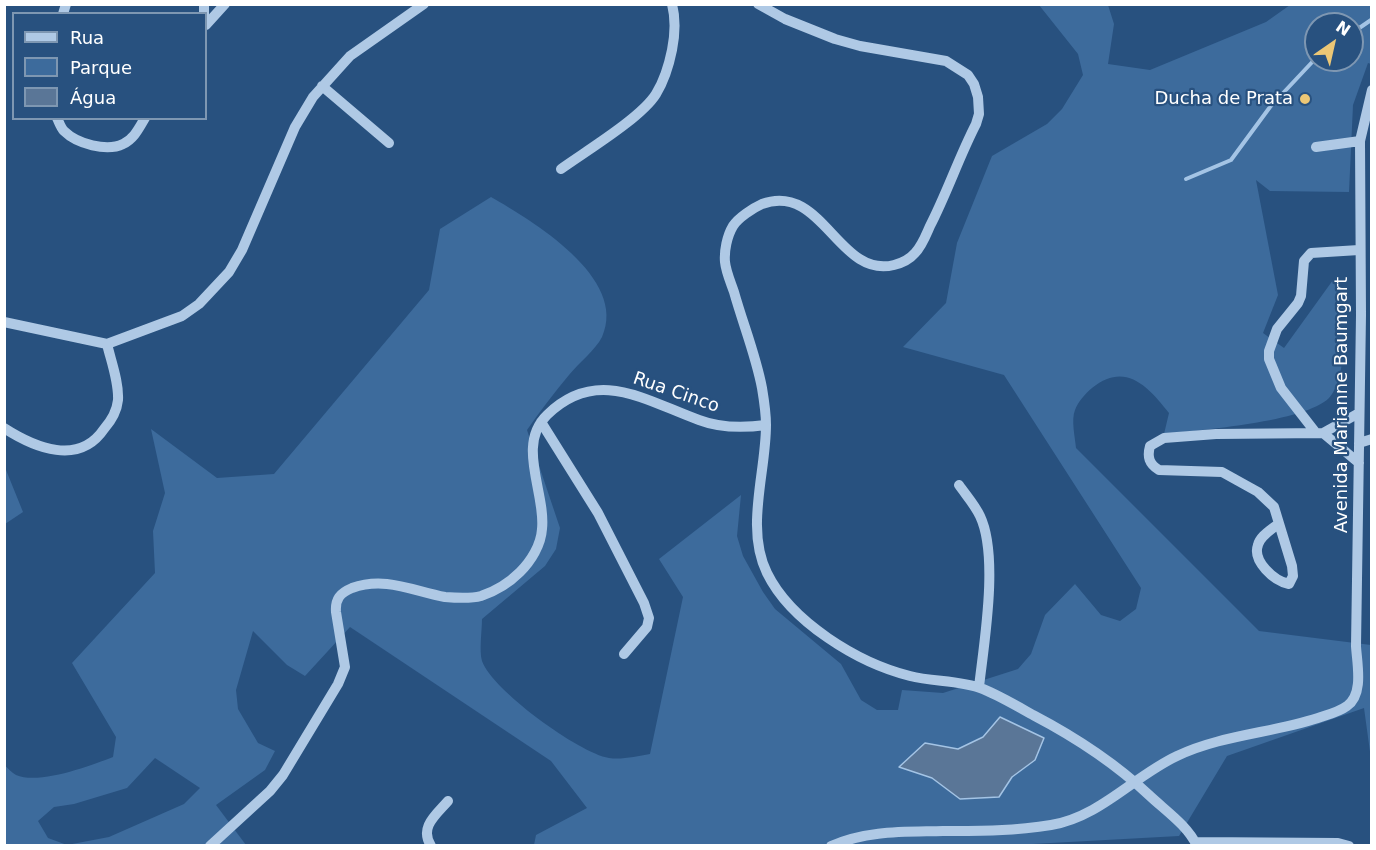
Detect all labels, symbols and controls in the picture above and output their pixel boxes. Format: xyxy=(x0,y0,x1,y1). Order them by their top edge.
legend xyxy=(12,12,207,120)
north arrow xyxy=(1304,12,1364,72)
text: N xyxy=(1332,17,1354,40)
text: Rua xyxy=(70,27,104,48)
text: Parque xyxy=(70,57,132,78)
text: Água xyxy=(70,87,116,108)
place label: Ducha de Prata xyxy=(1154,88,1293,110)
marker: Ducha de Prata xyxy=(1298,92,1312,106)
street label: Avenida Marianne Baumgart xyxy=(1331,277,1353,533)
street label: Rua Cinco xyxy=(630,368,722,418)

